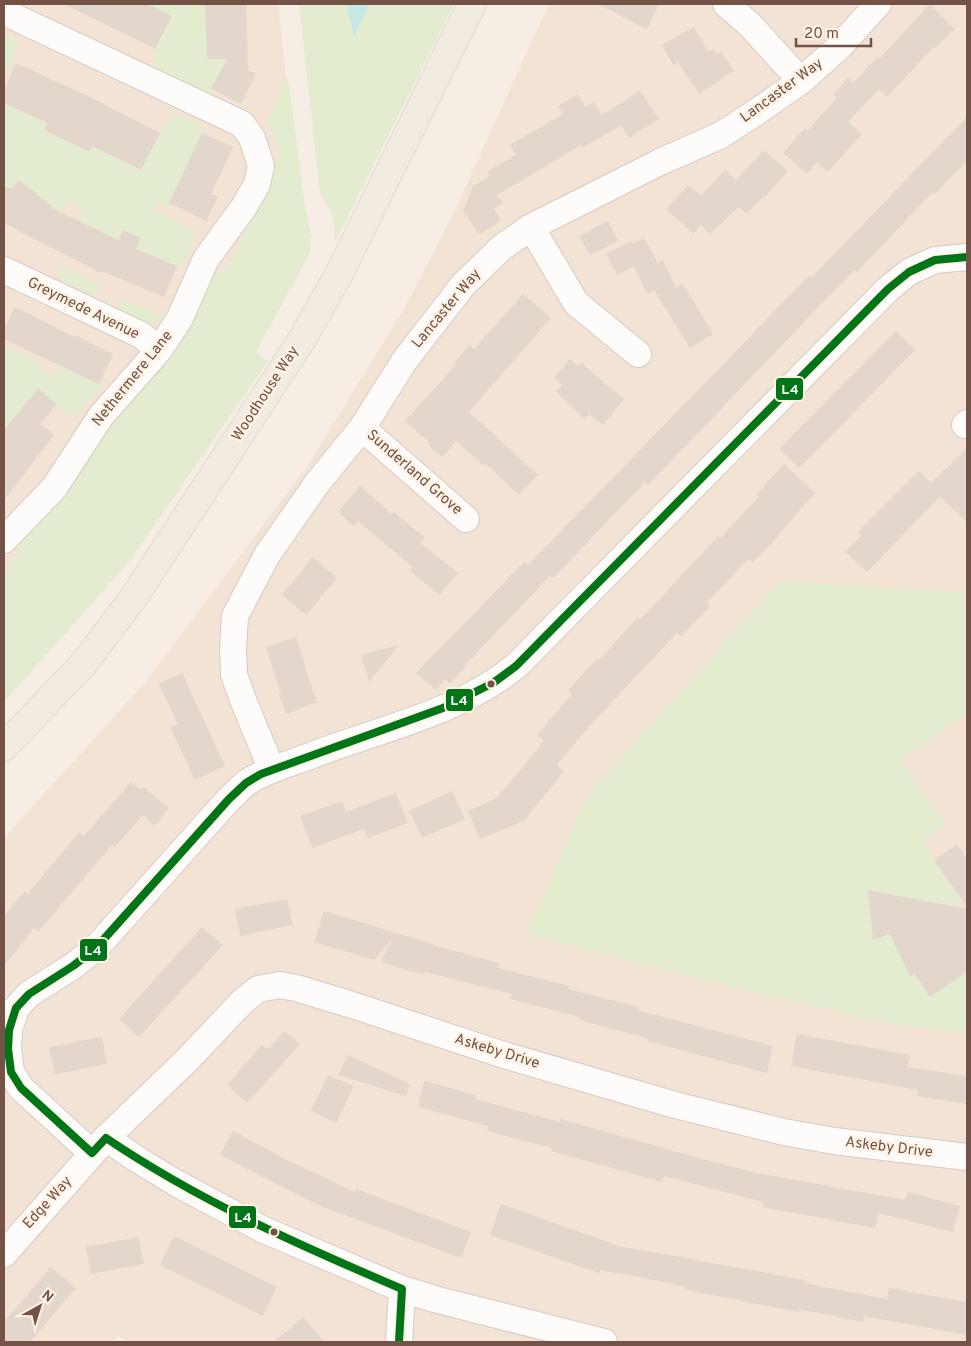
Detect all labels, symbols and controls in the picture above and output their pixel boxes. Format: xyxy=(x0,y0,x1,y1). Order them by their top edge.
scale bar xyxy=(796,15,871,47)
text: 20 m xyxy=(804,25,839,44)
street label: Lancaster Way xyxy=(737,54,827,128)
street label: Lancaster Way xyxy=(408,265,486,353)
street label: Greymede Avenue xyxy=(24,274,142,344)
street label: Nethermere Lane xyxy=(88,327,178,431)
street label: Woodhouse Way xyxy=(228,343,304,445)
line badge: L4 xyxy=(775,377,804,401)
text: L4 xyxy=(781,382,799,399)
street label: Sunderland Grove xyxy=(362,426,466,520)
unlabelled marker xyxy=(486,679,496,689)
line badge: L4 xyxy=(445,688,474,712)
text: L4 xyxy=(450,693,468,710)
line badge: L4 xyxy=(79,938,108,962)
text: L4 xyxy=(84,943,102,960)
street label: Askeby Drive xyxy=(452,1030,542,1074)
street label: Askeby Drive xyxy=(844,1133,934,1163)
street label: Edge Way xyxy=(19,1173,77,1233)
line badge: L4 xyxy=(228,1205,257,1229)
text: L4 xyxy=(234,1210,252,1227)
unlabelled marker xyxy=(269,1227,279,1237)
north arrow xyxy=(15,1281,65,1331)
text: N xyxy=(38,1287,56,1307)

